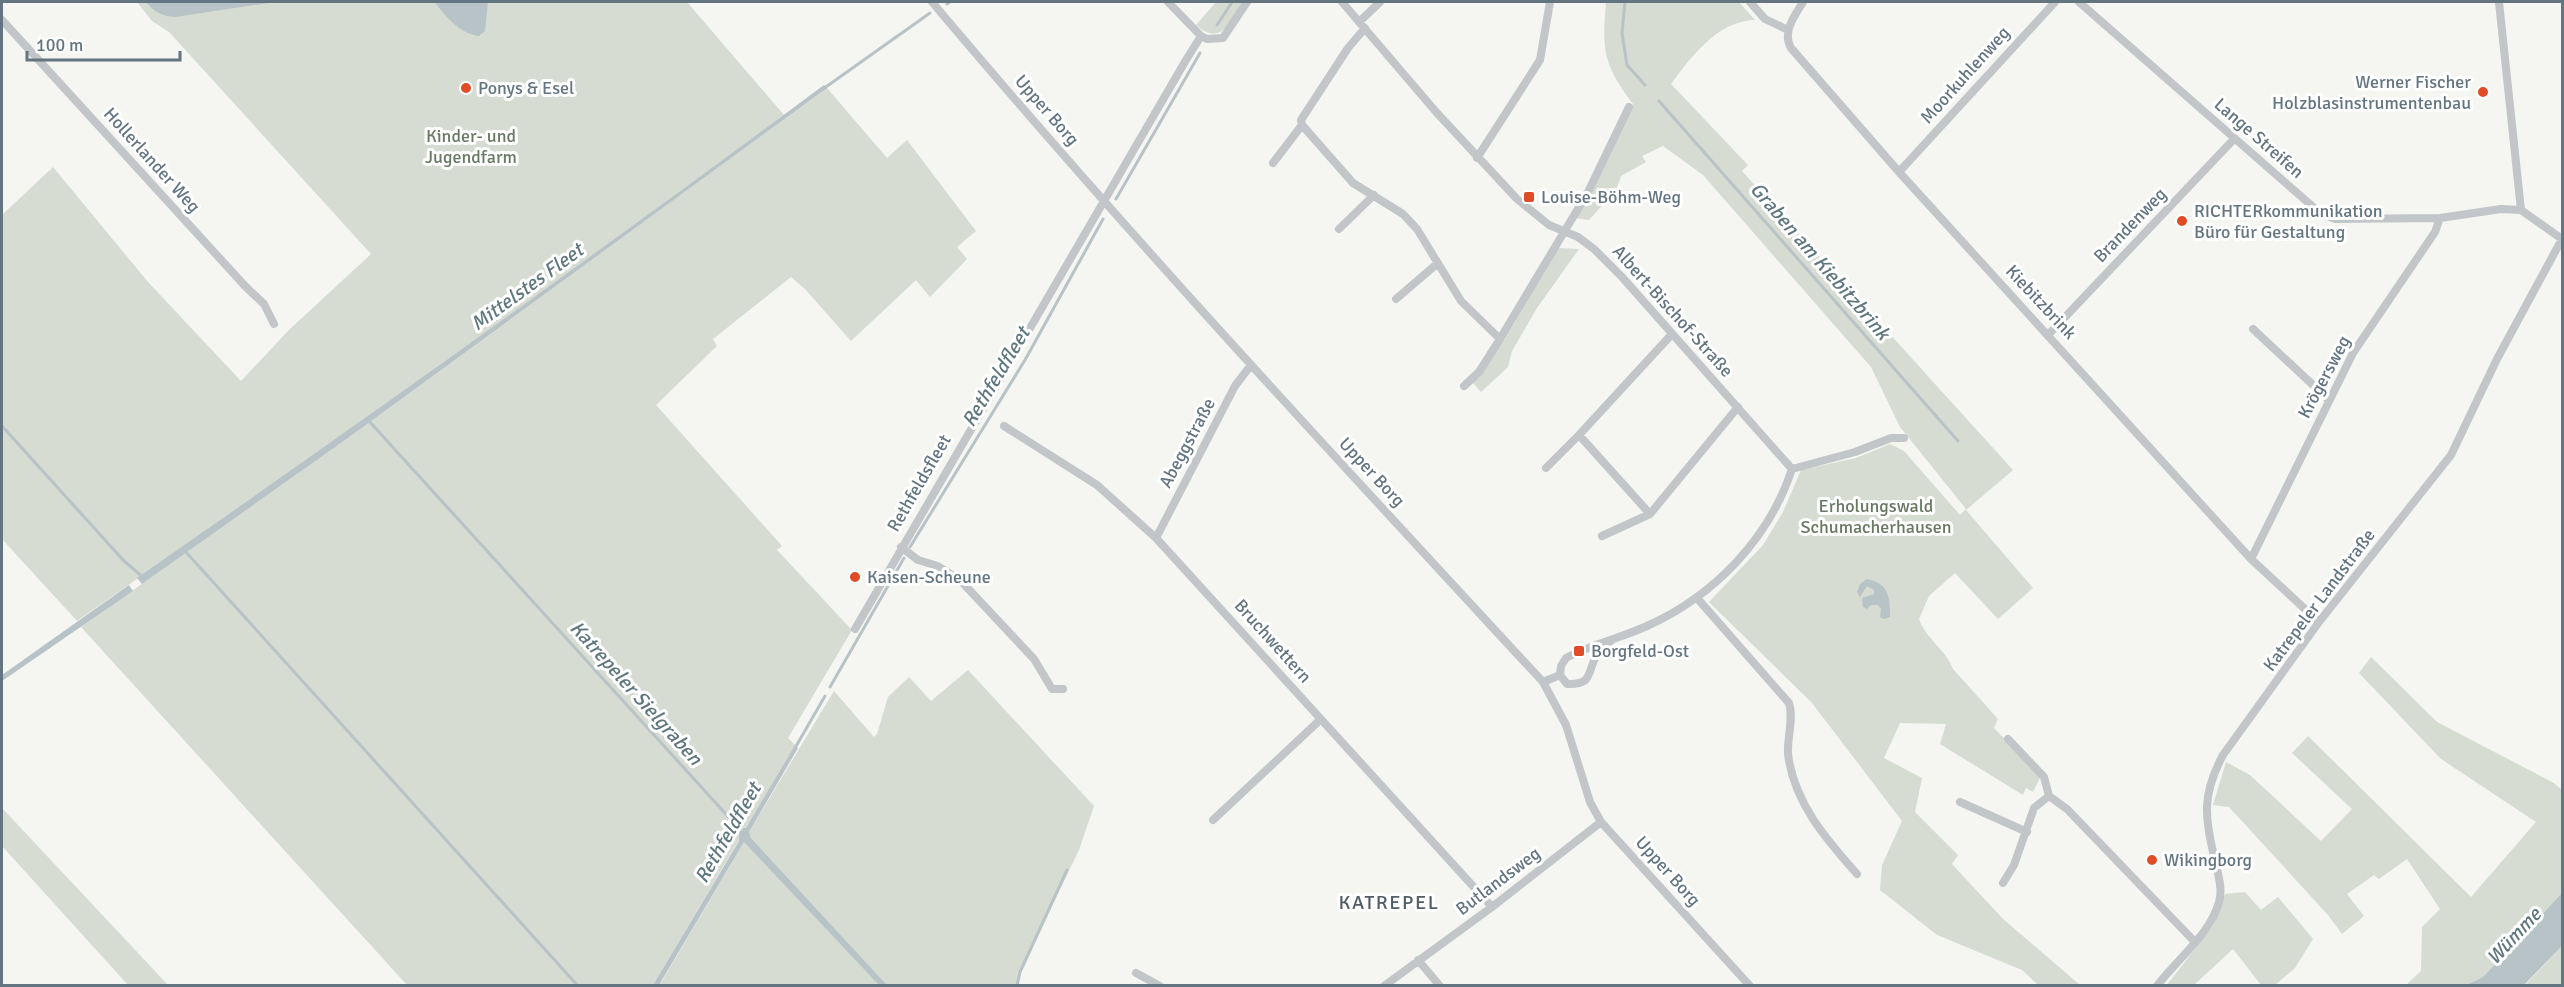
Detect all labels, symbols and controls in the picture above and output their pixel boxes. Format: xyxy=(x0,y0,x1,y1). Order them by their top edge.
street label: Moorkuhlenweg xyxy=(1916,22,2014,128)
scale bar xyxy=(27,24,180,62)
text: 100 m xyxy=(36,34,83,56)
street label: Upper Borg xyxy=(1010,70,1084,150)
place label: Werner Fischer Holzblasinstrumentenbau xyxy=(2272,71,2471,114)
place label: Ponys & Esel xyxy=(478,77,574,99)
marker: Ponys & Esel xyxy=(459,81,473,95)
marker: Werner Fischer Holzblasinstrumentenbau xyxy=(2476,85,2490,99)
street label: Lange Streifen xyxy=(2210,93,2308,183)
street label: Hollerlander Weg xyxy=(99,103,205,217)
park label: Kinder- und Jugendfarm xyxy=(425,125,517,168)
water label: Graben am Kiebitzbrink xyxy=(1745,177,1897,346)
street label: Brandenweg xyxy=(2089,183,2171,267)
place label: Louise-Böhm-Weg xyxy=(1541,186,1681,208)
marker: Louise-Böhm-Weg xyxy=(1522,190,1536,204)
place label: RICHTERkommunikation Büro für Gestaltung xyxy=(2194,200,2383,243)
marker: RICHTERkommunikation Büro für Gestaltung xyxy=(2175,214,2189,228)
water label: Mittelstes Fleet xyxy=(466,237,590,336)
street label: Albert-Bischof-Straße xyxy=(1608,240,1738,382)
street label: Kiebitzbrink xyxy=(2001,260,2081,344)
water label: Rethfeldfleet xyxy=(957,321,1037,431)
street label: Krögersweg xyxy=(2293,332,2355,422)
street label: Abeggstraße xyxy=(1154,394,1220,492)
street label: Rethfeldsfleet xyxy=(882,431,956,535)
street label: Upper Borg xyxy=(1334,433,1410,511)
park label: Erholungswald Schumacherhausen xyxy=(1801,495,1951,538)
street label: Katrepeler Landstraße xyxy=(2258,525,2380,675)
place label: Kaisen-Scheune xyxy=(867,566,991,588)
marker: Kaisen-Scheune xyxy=(848,570,862,584)
street label: Bruchwettern xyxy=(1230,595,1316,687)
water label: Katrepeler Sielgraben xyxy=(565,616,708,771)
place label: Borgfeld-Ost xyxy=(1591,640,1689,662)
marker: Borgfeld-Ost xyxy=(1572,644,1586,658)
water label: Rethfeldfleet xyxy=(689,777,768,888)
street label: Upper Borg xyxy=(1631,831,1705,911)
street label: Butlandsweg xyxy=(1451,842,1545,920)
place label: Wikingborg xyxy=(2164,849,2252,871)
marker: Wikingborg xyxy=(2145,853,2159,867)
district label: KATREPEL xyxy=(1338,890,1440,915)
water label: Wümme xyxy=(2481,901,2547,970)

